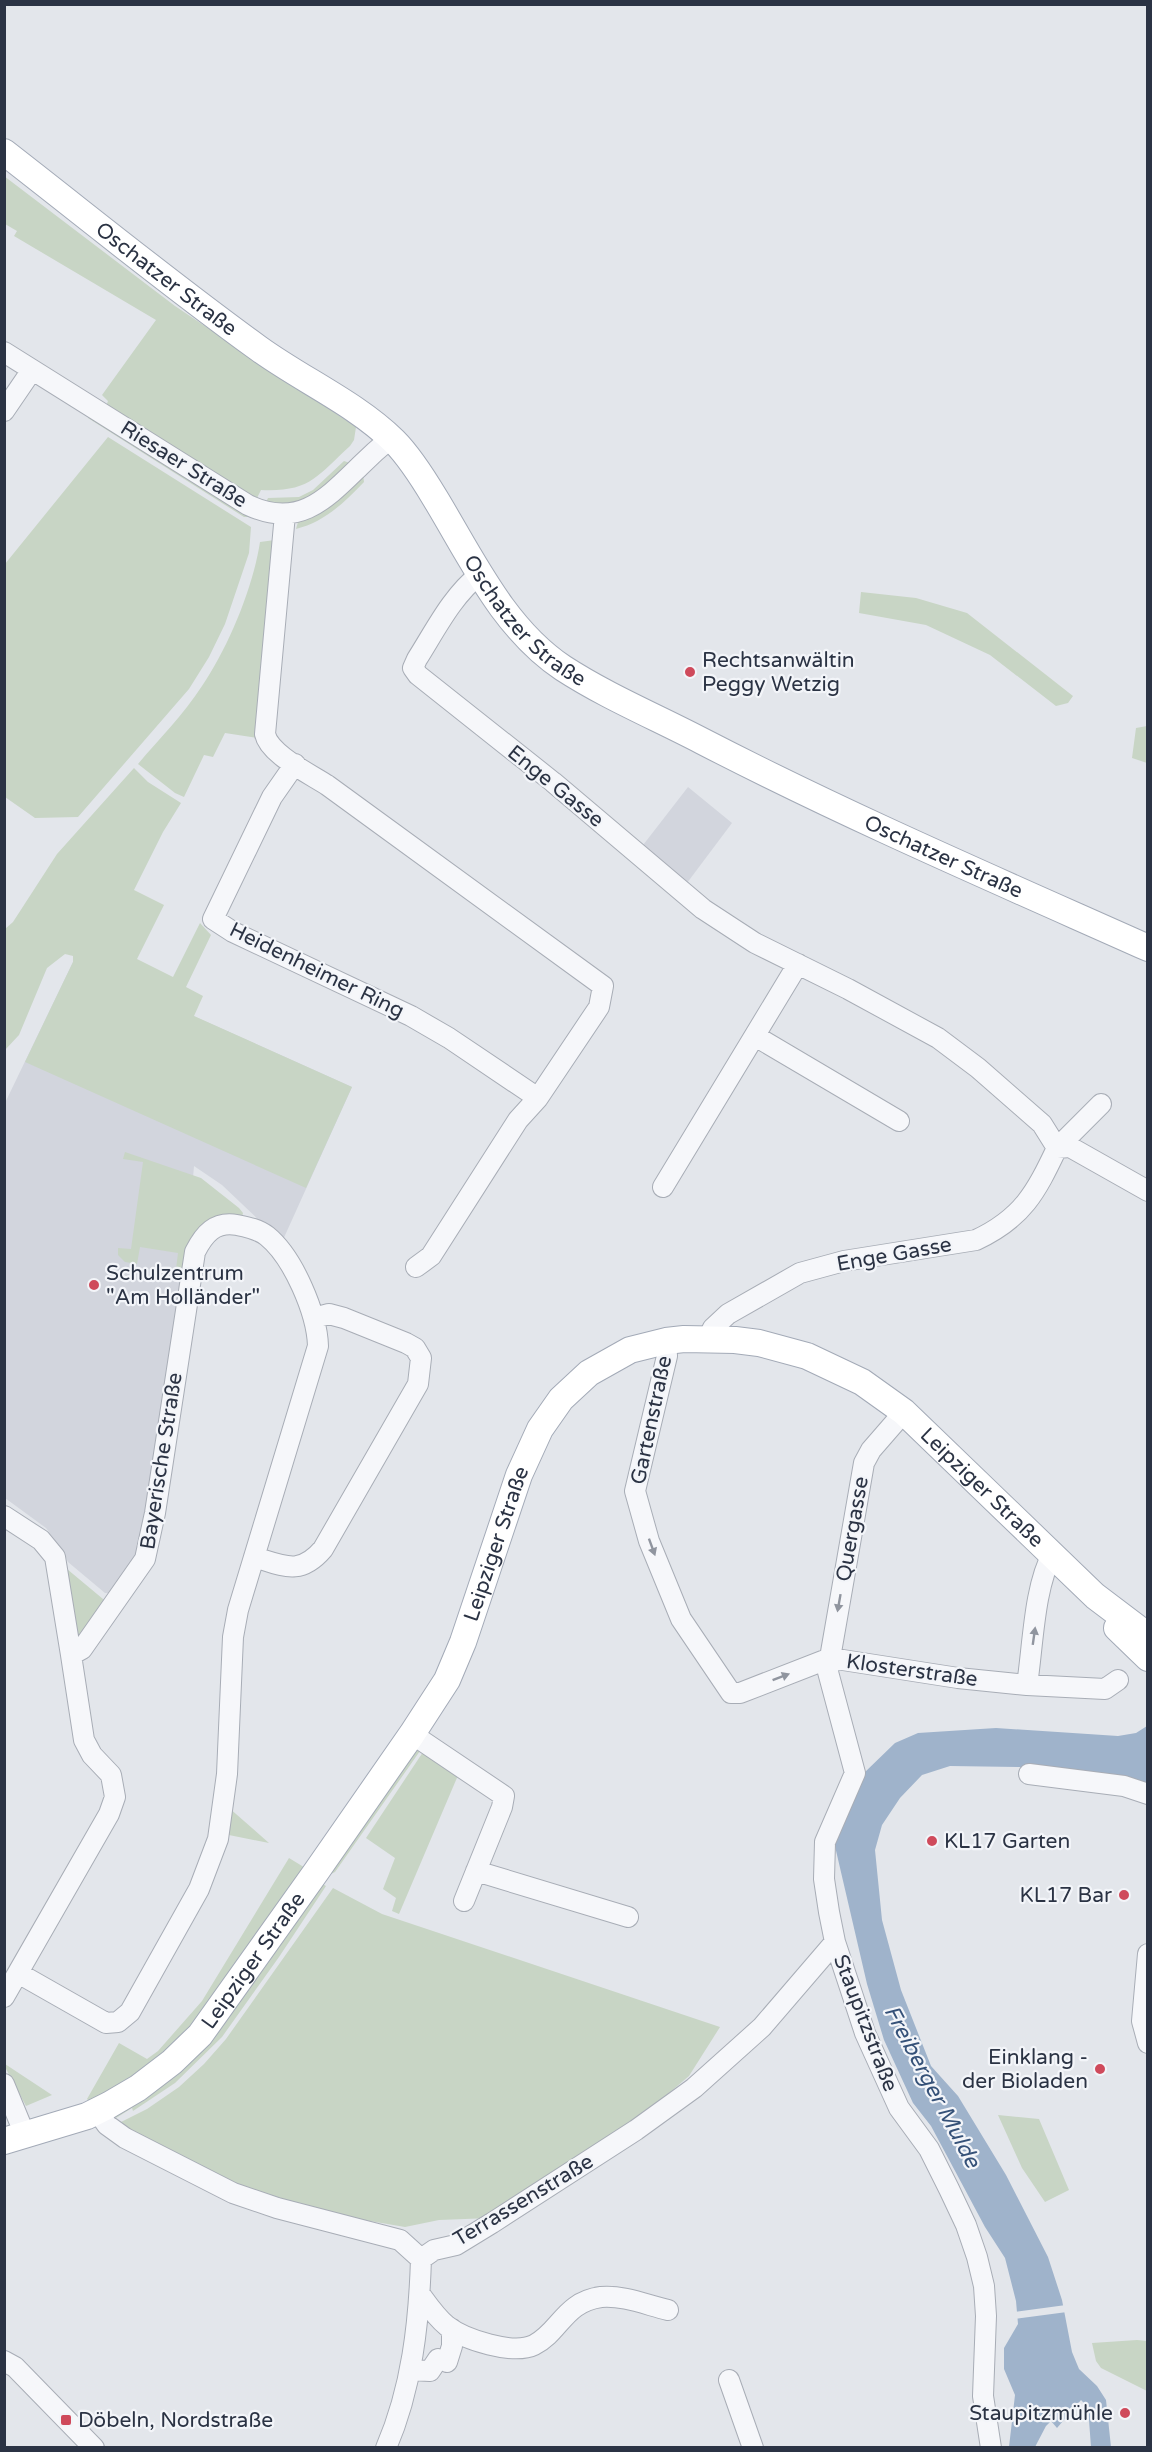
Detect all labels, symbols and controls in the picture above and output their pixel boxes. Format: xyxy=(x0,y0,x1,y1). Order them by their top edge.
street label: Oschatzer Straße xyxy=(91,217,242,341)
street label: Riesaer Straße xyxy=(116,416,252,513)
street label: Oschatzer Straße xyxy=(458,551,590,692)
place label: Rechtsanwältin Peggy Wetzig xyxy=(702,648,855,697)
marker: Rechtsanwältin Peggy Wetzig xyxy=(683,665,697,679)
street label: Enge Gasse xyxy=(503,740,609,833)
street label: Oschatzer Straße xyxy=(860,810,1027,904)
street label: Heidenheimer Ring xyxy=(225,917,408,1024)
street label: Enge Gasse xyxy=(835,1232,954,1277)
place label: Schulzentrum "Am Holländer" xyxy=(106,1261,260,1310)
marker: Schulzentrum "Am Holländer" xyxy=(87,1278,101,1292)
street label: Gartenstraße xyxy=(626,1353,677,1487)
street label: Bayerische Straße xyxy=(135,1371,188,1551)
street label: Leipziger Straße xyxy=(915,1422,1049,1553)
street label: Leipziger Straße xyxy=(459,1462,534,1625)
street label: Quergasse xyxy=(831,1474,874,1584)
one-way arrow xyxy=(647,1538,657,1556)
one-way arrow xyxy=(835,1594,844,1613)
one-way arrow xyxy=(1029,1626,1039,1645)
street label: Klosterstraße xyxy=(845,1649,979,1692)
one-way arrow xyxy=(772,1672,790,1682)
place label: KL17 Garten xyxy=(944,1829,1070,1854)
marker: KL17 Garten xyxy=(925,1834,939,1848)
place label: KL17 Bar xyxy=(1020,1883,1112,1908)
street label: Leipziger Straße xyxy=(196,1888,311,2034)
marker: KL17 Bar xyxy=(1117,1888,1131,1902)
street label: Staupitzstraße xyxy=(828,1951,903,2095)
water label: Freiberger Mulde xyxy=(878,2001,987,2173)
place label: Einklang - der Bioladen xyxy=(962,2045,1088,2094)
marker: Einklang - der Bioladen xyxy=(1093,2062,1107,2076)
street label: Terrassenstraße xyxy=(449,2149,598,2252)
place label: Staupitzmühle xyxy=(969,2401,1113,2426)
marker: Staupitzmühle xyxy=(1118,2406,1132,2420)
place label: Döbeln, Nordstraße xyxy=(78,2408,273,2433)
marker: Döbeln, Nordstraße xyxy=(59,2413,73,2427)

